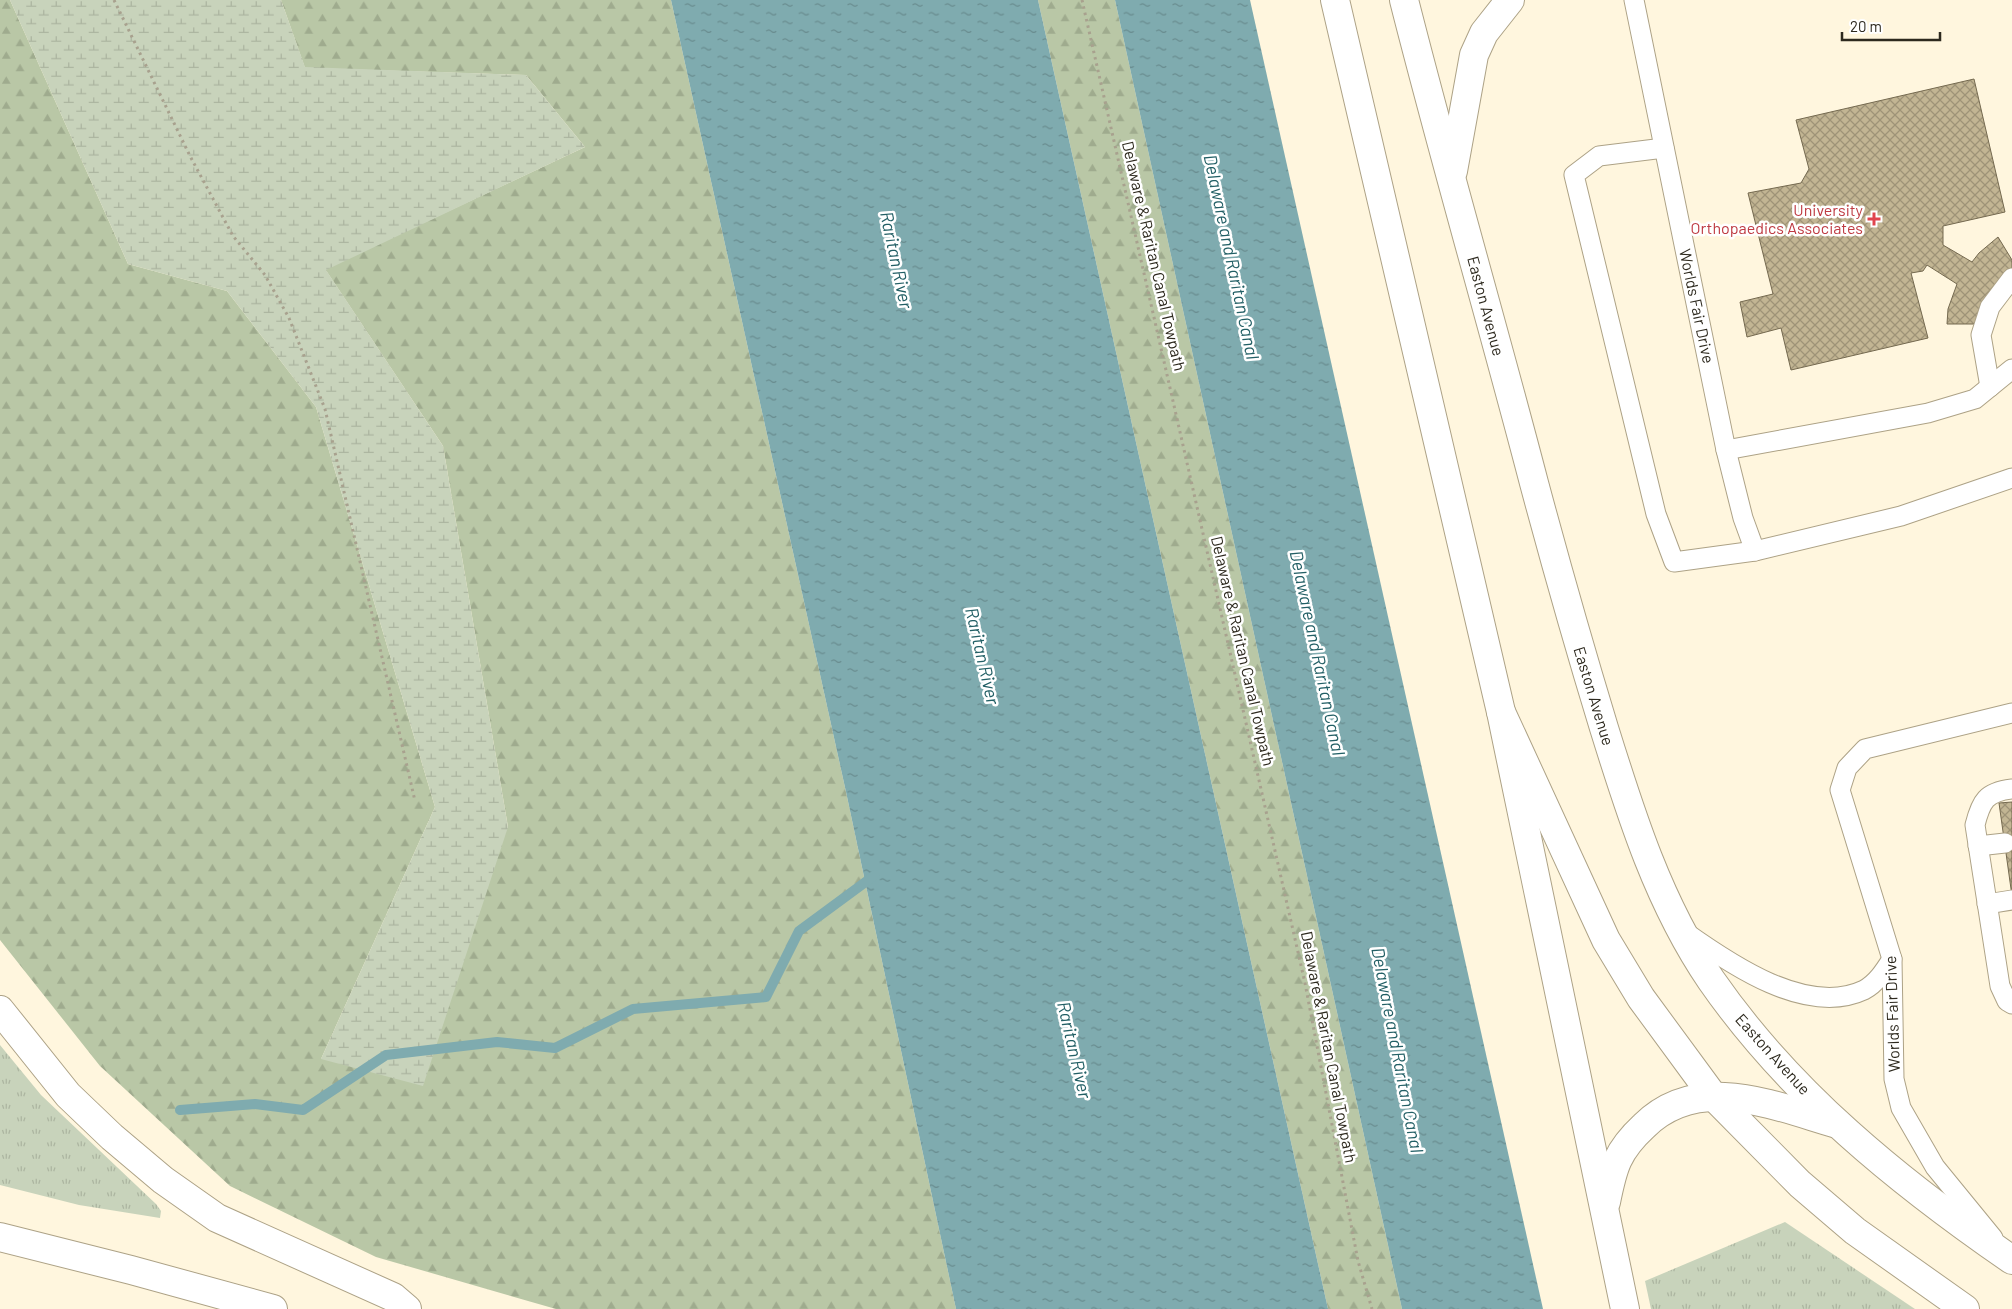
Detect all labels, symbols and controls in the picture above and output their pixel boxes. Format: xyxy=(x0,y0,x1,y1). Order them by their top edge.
scale bar xyxy=(1842,10,1940,42)
text: 20 m xyxy=(1850,17,1882,35)
street label: Delaware & Raritan Canal Towpath xyxy=(1119,139,1190,373)
water label: Delaware and Raritan Canal xyxy=(1200,152,1264,361)
place label: University Orthopaedics Associates xyxy=(1691,200,1864,237)
water label: Raritan River xyxy=(876,209,918,311)
marker: University Orthopaedics Associates xyxy=(1867,212,1881,226)
street label: Worlds Fair Drive xyxy=(1676,247,1719,365)
street label: Easton Avenue xyxy=(1464,254,1509,358)
street label: Delaware & Raritan Canal Towpath xyxy=(1208,534,1279,768)
water label: Delaware and Raritan Canal xyxy=(1286,548,1350,757)
water label: Raritan River xyxy=(961,605,1005,707)
street label: Easton Avenue xyxy=(1570,644,1619,748)
street label: Delaware & Raritan Canal Towpath xyxy=(1298,930,1361,1164)
water label: Delaware and Raritan Canal xyxy=(1367,945,1429,1154)
street label: Worlds Fair Drive xyxy=(1880,955,1903,1073)
water label: Raritan River xyxy=(1053,999,1097,1101)
street label: Easton Avenue xyxy=(1732,1009,1815,1098)

